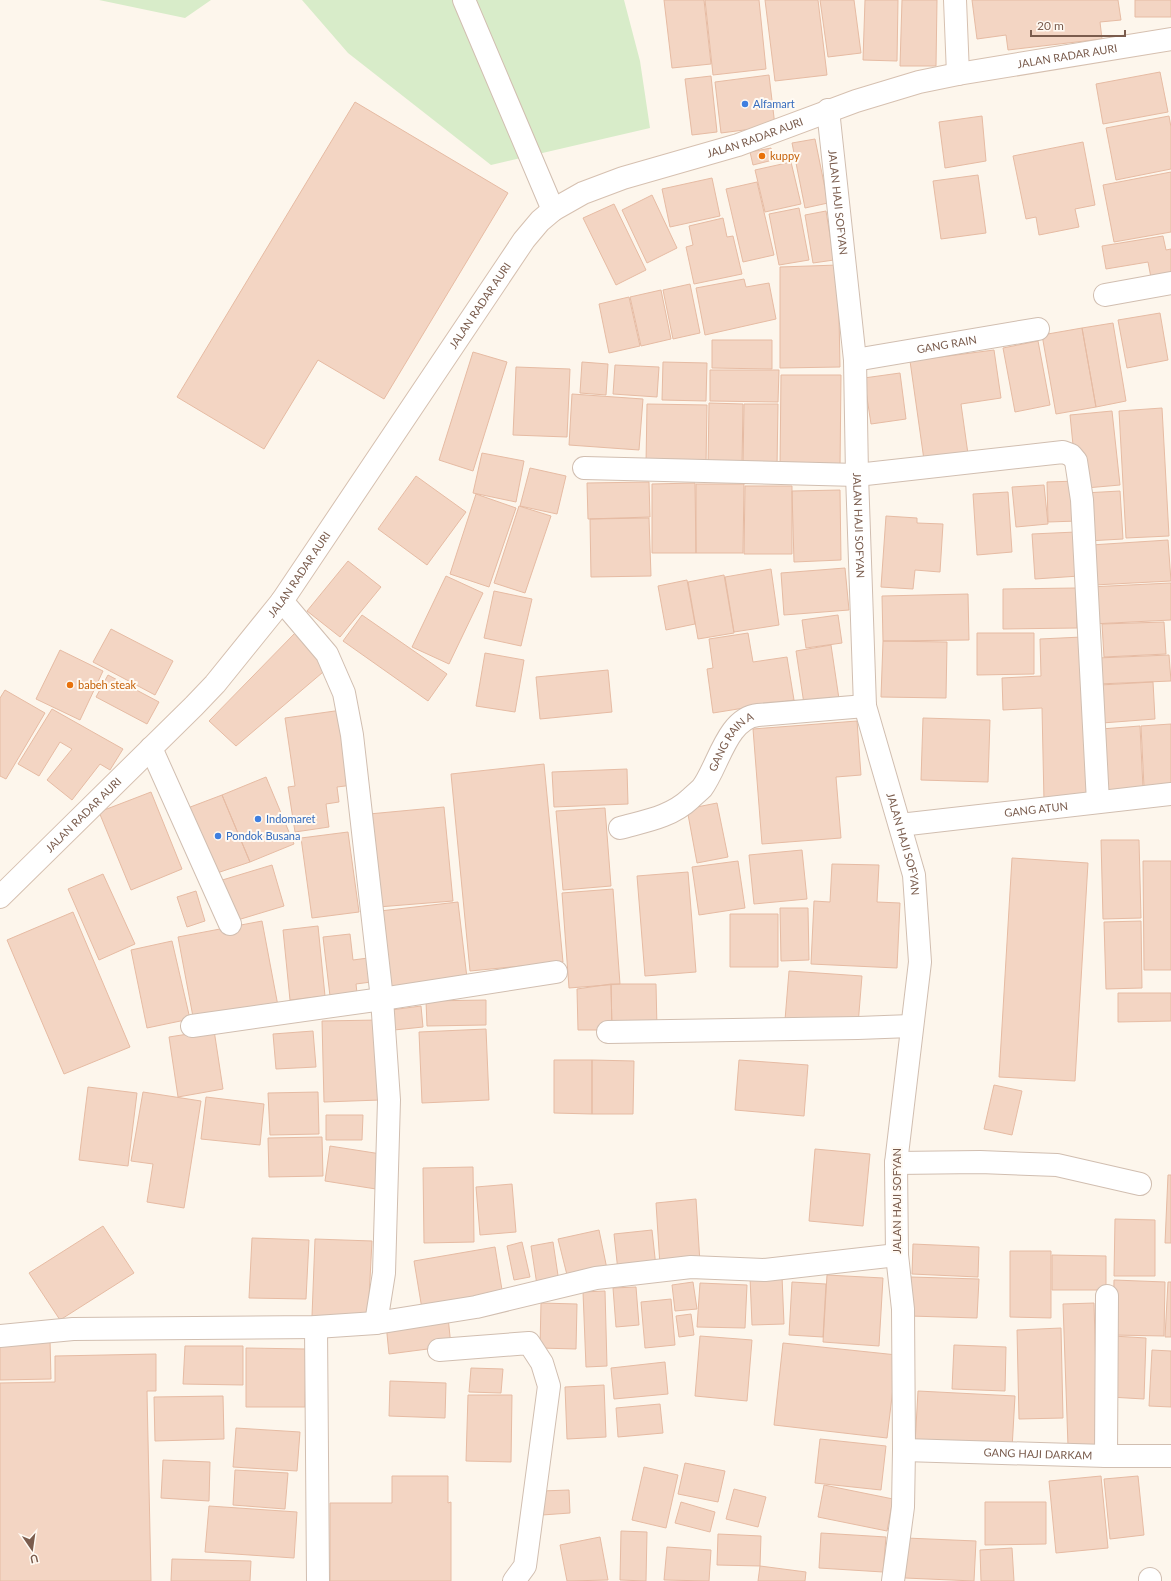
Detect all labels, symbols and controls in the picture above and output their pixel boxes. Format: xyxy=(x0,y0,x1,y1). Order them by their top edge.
scale bar xyxy=(1031,12,1125,38)
text: 20 m xyxy=(1037,18,1064,33)
street label: JALAN RADAR AURI xyxy=(1016,41,1118,70)
place label: Alfamart xyxy=(753,97,795,110)
marker: Alfamart xyxy=(740,99,750,109)
street label: JALAN RADAR AURI xyxy=(705,114,805,160)
place label: kuppy xyxy=(770,149,800,162)
street label: JALAN HAJI SOFYAN xyxy=(826,149,851,256)
marker: kuppy xyxy=(757,151,767,161)
street label: JALAN RADAR AURI xyxy=(446,260,513,351)
street label: GANG RAIN xyxy=(916,333,978,355)
street label: JALAN HAJI SOFYAN xyxy=(851,473,868,579)
street label: JALAN RADAR AURI xyxy=(265,529,333,619)
place label: babeh steak xyxy=(78,678,137,691)
marker: babeh steak xyxy=(65,680,75,690)
street label: GANG RAIN A xyxy=(706,709,756,773)
street label: JALAN RADAR AURI xyxy=(42,774,124,855)
street label: JALAN HAJI SOFYAN xyxy=(884,791,922,896)
street label: GANG ATUN xyxy=(1004,799,1069,819)
place label: Indomaret xyxy=(266,812,316,825)
marker: Indomaret xyxy=(253,814,263,824)
place label: Pondok Busana xyxy=(226,829,300,842)
marker: Pondok Busana xyxy=(213,831,223,841)
street label: JALAN HAJI SOFYAN xyxy=(890,1148,903,1254)
street label: GANG HAJI DARKAM xyxy=(983,1445,1092,1462)
north arrow xyxy=(12,1529,52,1569)
text: U xyxy=(29,1552,40,1566)

